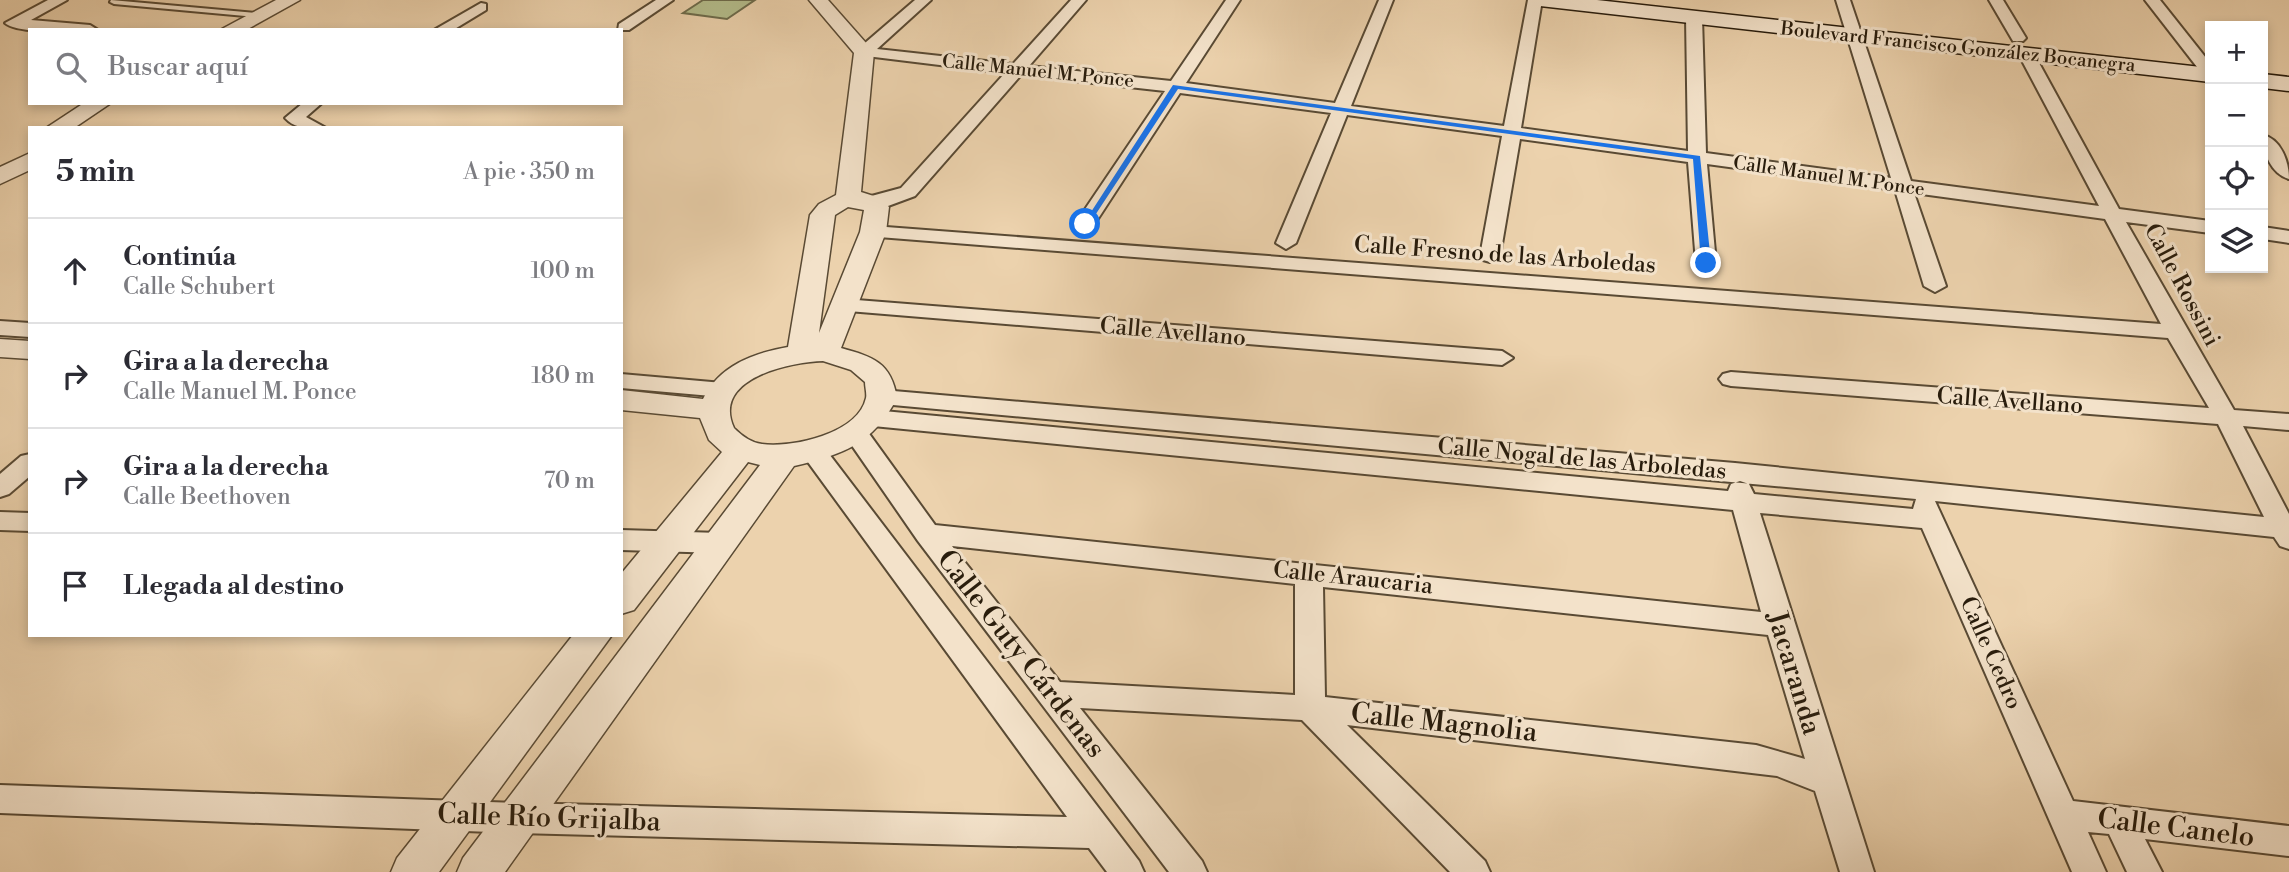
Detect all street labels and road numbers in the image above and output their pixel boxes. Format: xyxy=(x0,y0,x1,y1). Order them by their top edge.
street label: Boulevard Francisco González Bocanegra xyxy=(1778,16,2137,78)
street label: Calle Manuel M. Ponce xyxy=(941,49,1135,93)
street label: Calle Manuel M. Ponce xyxy=(1732,151,1926,201)
street label: Calle Rossini xyxy=(2138,219,2226,351)
street label: Calle Fresno de las Arboledas xyxy=(1353,230,1657,280)
street label: Calle Avellano xyxy=(1099,312,1247,352)
street label: Calle Avellano xyxy=(1936,382,2084,420)
street label: Calle Nogal de las Arboledas xyxy=(1436,432,1728,486)
street label: Calle Guty Cárdenas xyxy=(929,543,1113,765)
street label: Calle Araucaria xyxy=(1272,556,1435,600)
street label: Calle Cedro xyxy=(1954,592,2028,714)
street label: Jacaranda xyxy=(1758,606,1830,740)
street label: Calle Magnolia xyxy=(1349,696,1540,750)
street label: Calle Río Grijalba xyxy=(437,797,662,839)
street label: Calle Canelo xyxy=(2095,801,2257,855)

